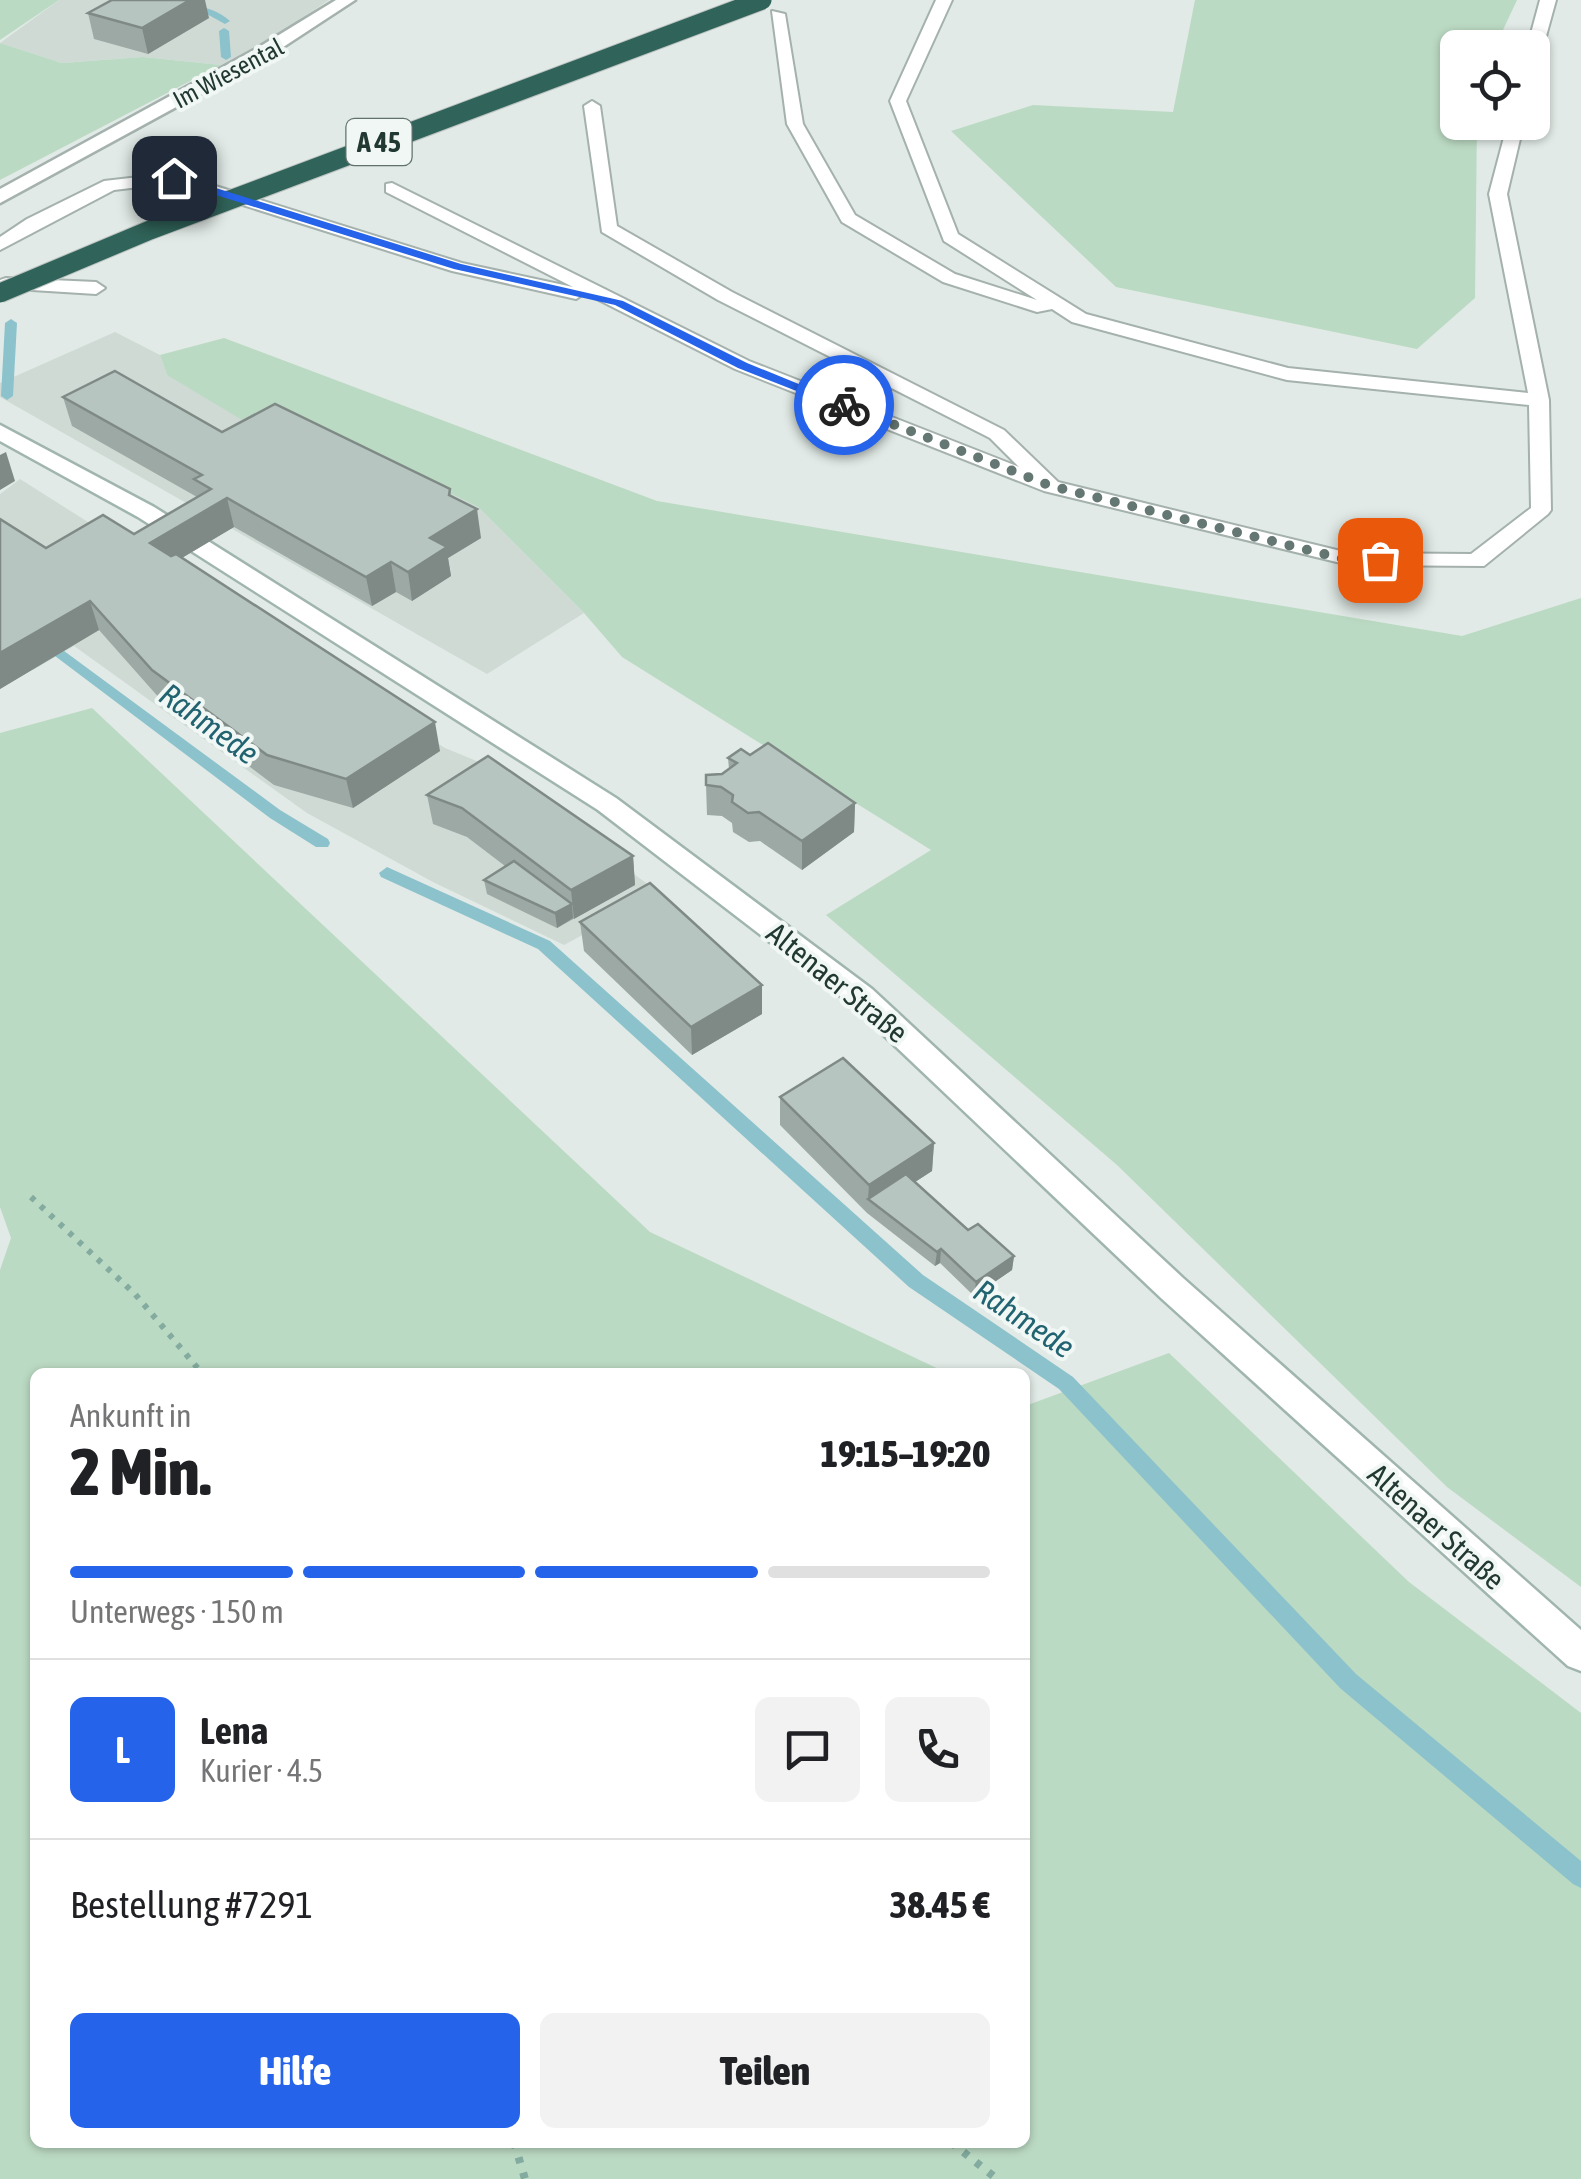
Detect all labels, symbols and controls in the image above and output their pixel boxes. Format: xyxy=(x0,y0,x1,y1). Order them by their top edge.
map controls xyxy=(1440,30,1550,140)
button: locate xyxy=(1440,30,1550,140)
street label: Im Wiesental xyxy=(168,32,288,114)
road number: A 45 xyxy=(346,119,412,165)
pin xyxy=(132,136,217,221)
icon: home xyxy=(147,151,202,206)
courier xyxy=(794,355,894,455)
icon: bike xyxy=(817,378,872,433)
pin xyxy=(1338,518,1423,603)
icon: bag xyxy=(1353,533,1408,588)
water label: Rahmede xyxy=(153,675,266,772)
street label: Altenaer Straße xyxy=(761,915,915,1049)
water label: Rahmede xyxy=(967,1272,1081,1366)
text: Ankunft in xyxy=(70,1397,192,1434)
text: 19:15–19:20 xyxy=(820,1432,990,1475)
text: 2 Min. xyxy=(70,1434,211,1509)
street label: Altenaer Straße xyxy=(1362,1456,1512,1596)
text: Unterwegs · 150 m xyxy=(70,1593,284,1630)
button: chat xyxy=(755,1697,860,1802)
button: phone xyxy=(885,1697,990,1802)
text: Lena xyxy=(200,1709,268,1752)
text: L xyxy=(115,1728,130,1771)
text: Kurier · 4.5 xyxy=(200,1752,323,1789)
text: Bestellung #7291 xyxy=(70,1883,313,1926)
text: 38.45 € xyxy=(889,1883,990,1926)
button: Hilfe xyxy=(70,2013,520,2128)
button: Teilen xyxy=(540,2013,990,2128)

